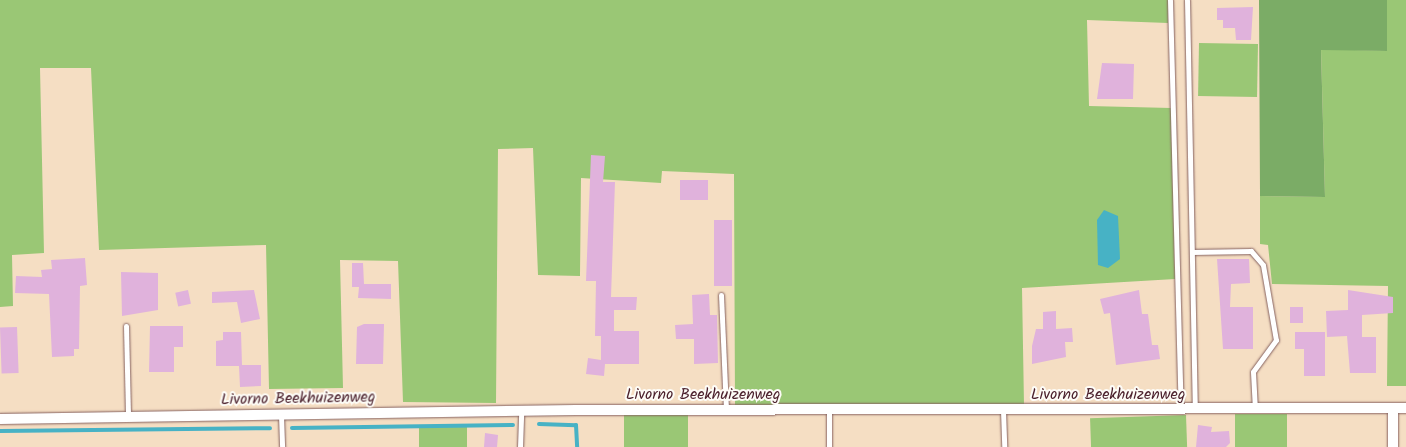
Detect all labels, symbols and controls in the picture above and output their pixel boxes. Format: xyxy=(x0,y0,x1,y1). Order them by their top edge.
street label: Livorno Beekhuizenweg xyxy=(626,385,780,405)
street label: Livorno Beekhuizenweg xyxy=(1031,385,1185,405)
street label: Livorno Beekhuizenweg xyxy=(221,388,375,410)

